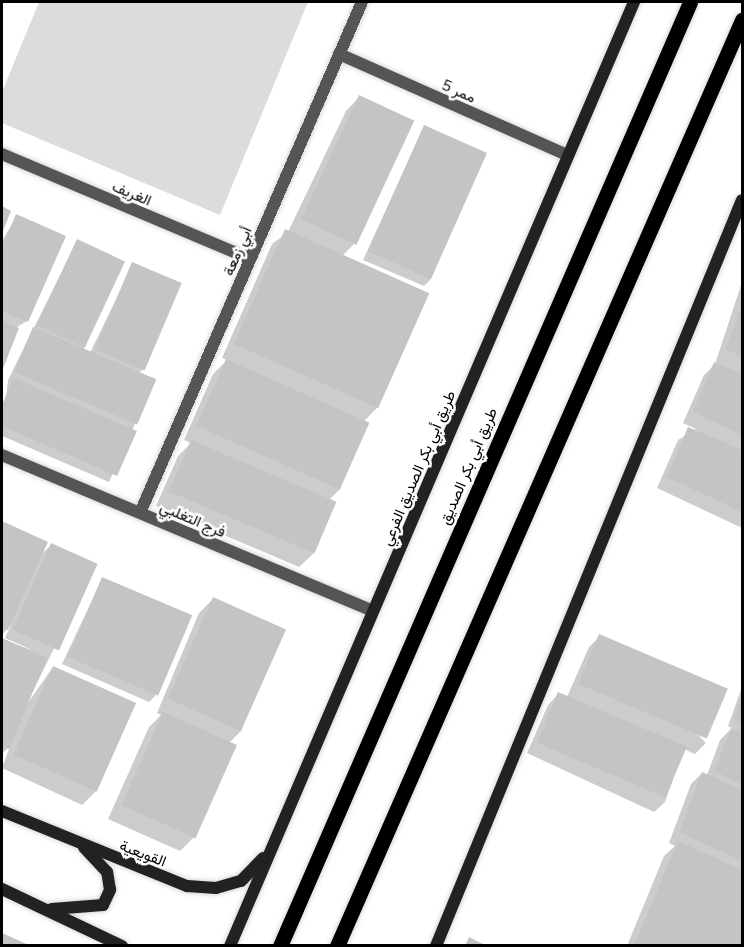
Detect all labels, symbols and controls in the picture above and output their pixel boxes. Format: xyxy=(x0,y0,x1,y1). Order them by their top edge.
street label: ممر 5 xyxy=(439,76,479,106)
street label: الغريف xyxy=(110,177,154,209)
street label: أبي زمعة xyxy=(219,224,255,278)
street label: طريق أبي بكر الصديق الفرعي xyxy=(377,388,459,548)
street label: طريق أبي بكر الصديق xyxy=(435,405,501,527)
street label: فرج التغلبي xyxy=(158,497,228,541)
street label: القويعية xyxy=(117,836,169,870)

